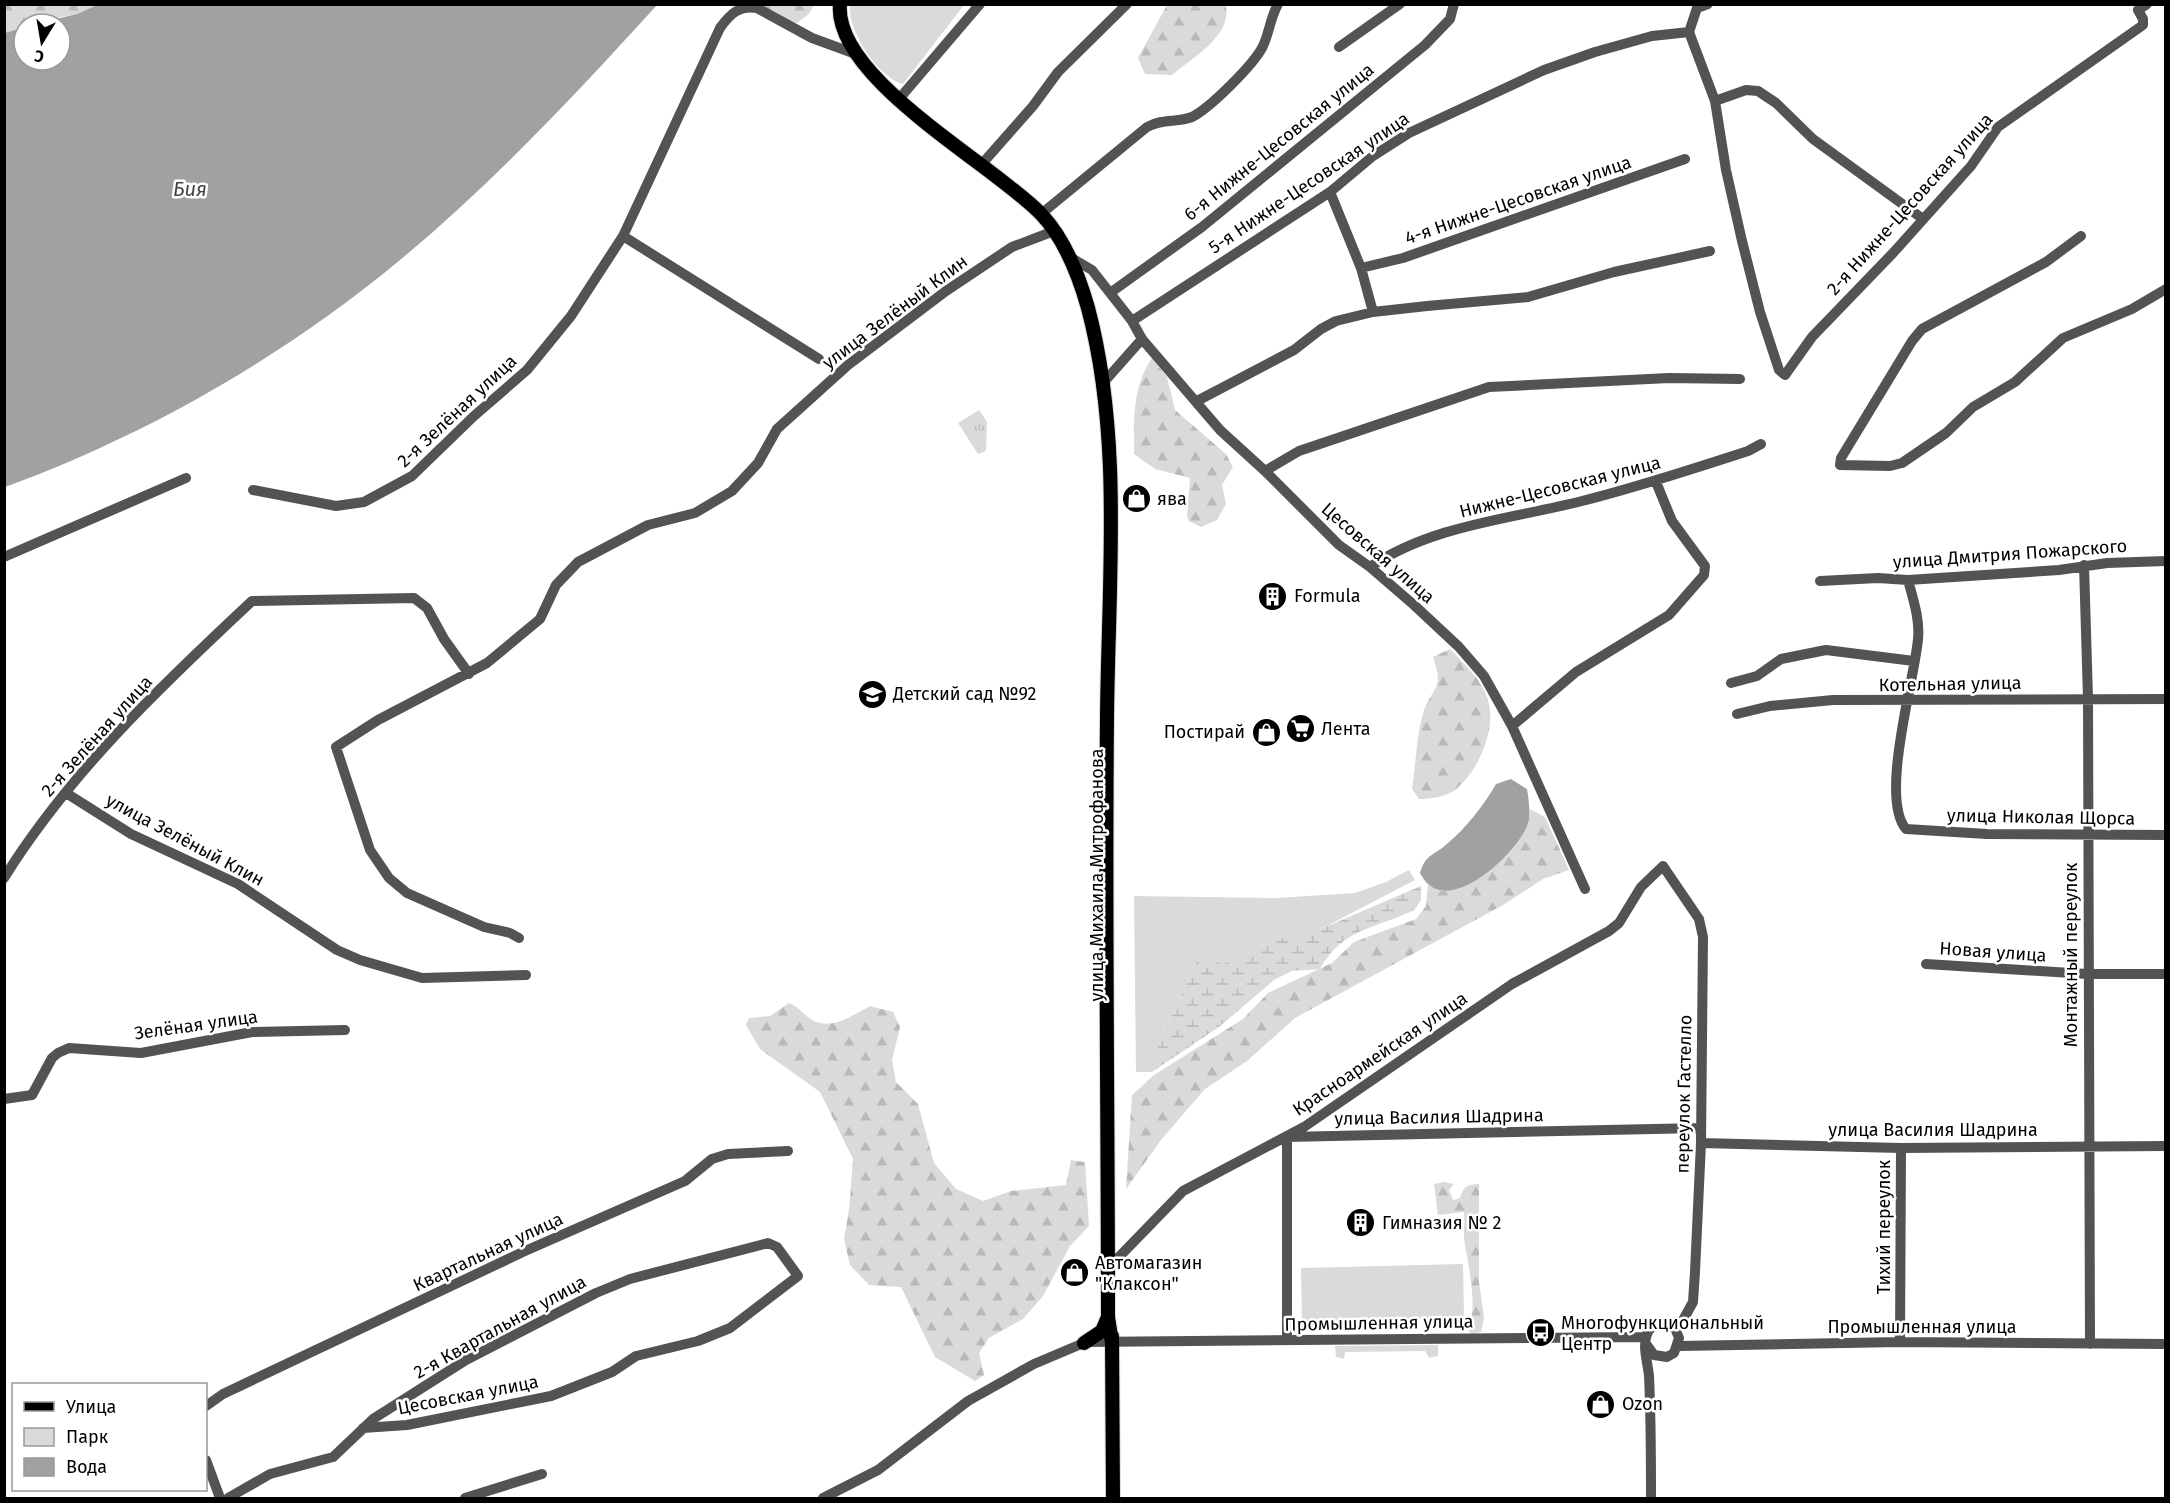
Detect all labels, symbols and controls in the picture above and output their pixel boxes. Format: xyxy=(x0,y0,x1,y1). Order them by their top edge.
north arrow xyxy=(12,12,72,72)
text: С xyxy=(32,46,46,66)
street label: 6-я Нижне-Цесовская улица xyxy=(1180,59,1378,225)
street label: 5-я Нижне-Цесовская улица xyxy=(1204,108,1414,258)
street label: 2-я Нижне-Цесовская улица xyxy=(1822,108,1998,300)
street label: 4-я Нижне-Цесовская улица xyxy=(1402,151,1634,249)
water label: Бия xyxy=(173,177,207,201)
street label: улица Зелёный Клин xyxy=(818,250,972,374)
street label: 2-я Зелёная улица xyxy=(393,350,521,472)
street label: Нижне-Цесовская улица xyxy=(1457,451,1663,523)
shop icon: ява xyxy=(1120,483,1152,515)
place label: ява xyxy=(1157,488,1187,510)
street label: Цесовская улица xyxy=(1317,498,1439,608)
street label: улица Дмитрия Пожарского xyxy=(1892,535,2128,573)
building icon: Formula xyxy=(1257,580,1289,612)
place label: Formula xyxy=(1294,585,1361,607)
street label: 2-я Зелёная улица xyxy=(37,671,157,801)
street label: Котельная улица xyxy=(1878,672,2022,696)
school or university icon: Детский сад №92 xyxy=(856,678,888,710)
place label: Детский сад №92 xyxy=(892,683,1037,705)
supermarket icon: Лента xyxy=(1284,713,1316,745)
shop icon: Постирай xyxy=(1250,716,1282,748)
place label: Лента xyxy=(1321,718,1371,740)
place label: Постирай xyxy=(1164,721,1245,743)
street label: улица Михаила Митрофанова xyxy=(1086,748,1108,1002)
street label: улица Зелёный Клин xyxy=(102,789,268,891)
street label: улица Николая Щорса xyxy=(1947,804,2135,830)
street label: Монтажный переулок xyxy=(2060,862,2082,1047)
street label: Новая улица xyxy=(1939,937,2047,967)
street label: Красноармейская улица xyxy=(1288,987,1472,1121)
street label: Зелёная улица xyxy=(133,1005,259,1045)
street label: переулок Гастелло xyxy=(1672,1014,1696,1174)
street label: улица Василия Шадрина xyxy=(1334,1104,1544,1130)
street label: улица Василия Шадрина xyxy=(1828,1119,2038,1141)
street label: Тихий переулок xyxy=(1873,1159,1895,1294)
building icon: Гимназия № 2 xyxy=(1345,1207,1377,1239)
street label: Квартальная улица xyxy=(410,1208,566,1296)
place label: Гимназия № 2 xyxy=(1382,1212,1502,1234)
place label: Автомагазин "Клаксон" xyxy=(1095,1252,1202,1295)
shop icon: Автомагазин "Клаксон" xyxy=(1058,1257,1090,1289)
street label: 2-я Квартальная улица xyxy=(410,1271,590,1383)
street label: Промышленная улица xyxy=(1284,1310,1474,1336)
place label: Многофункциональный Центр xyxy=(1561,1312,1764,1355)
street label: Промышленная улица xyxy=(1827,1316,2017,1338)
bus stop icon: Многофункциональный Центр xyxy=(1524,1317,1556,1349)
street label: Цесовская улица xyxy=(396,1371,540,1419)
legend xyxy=(12,1383,207,1491)
shop icon: Ozon xyxy=(1585,1388,1617,1420)
place label: Ozon xyxy=(1622,1393,1663,1415)
text: Улица xyxy=(66,1396,116,1418)
text: Парк xyxy=(66,1426,109,1448)
text: Вода xyxy=(66,1456,107,1478)

